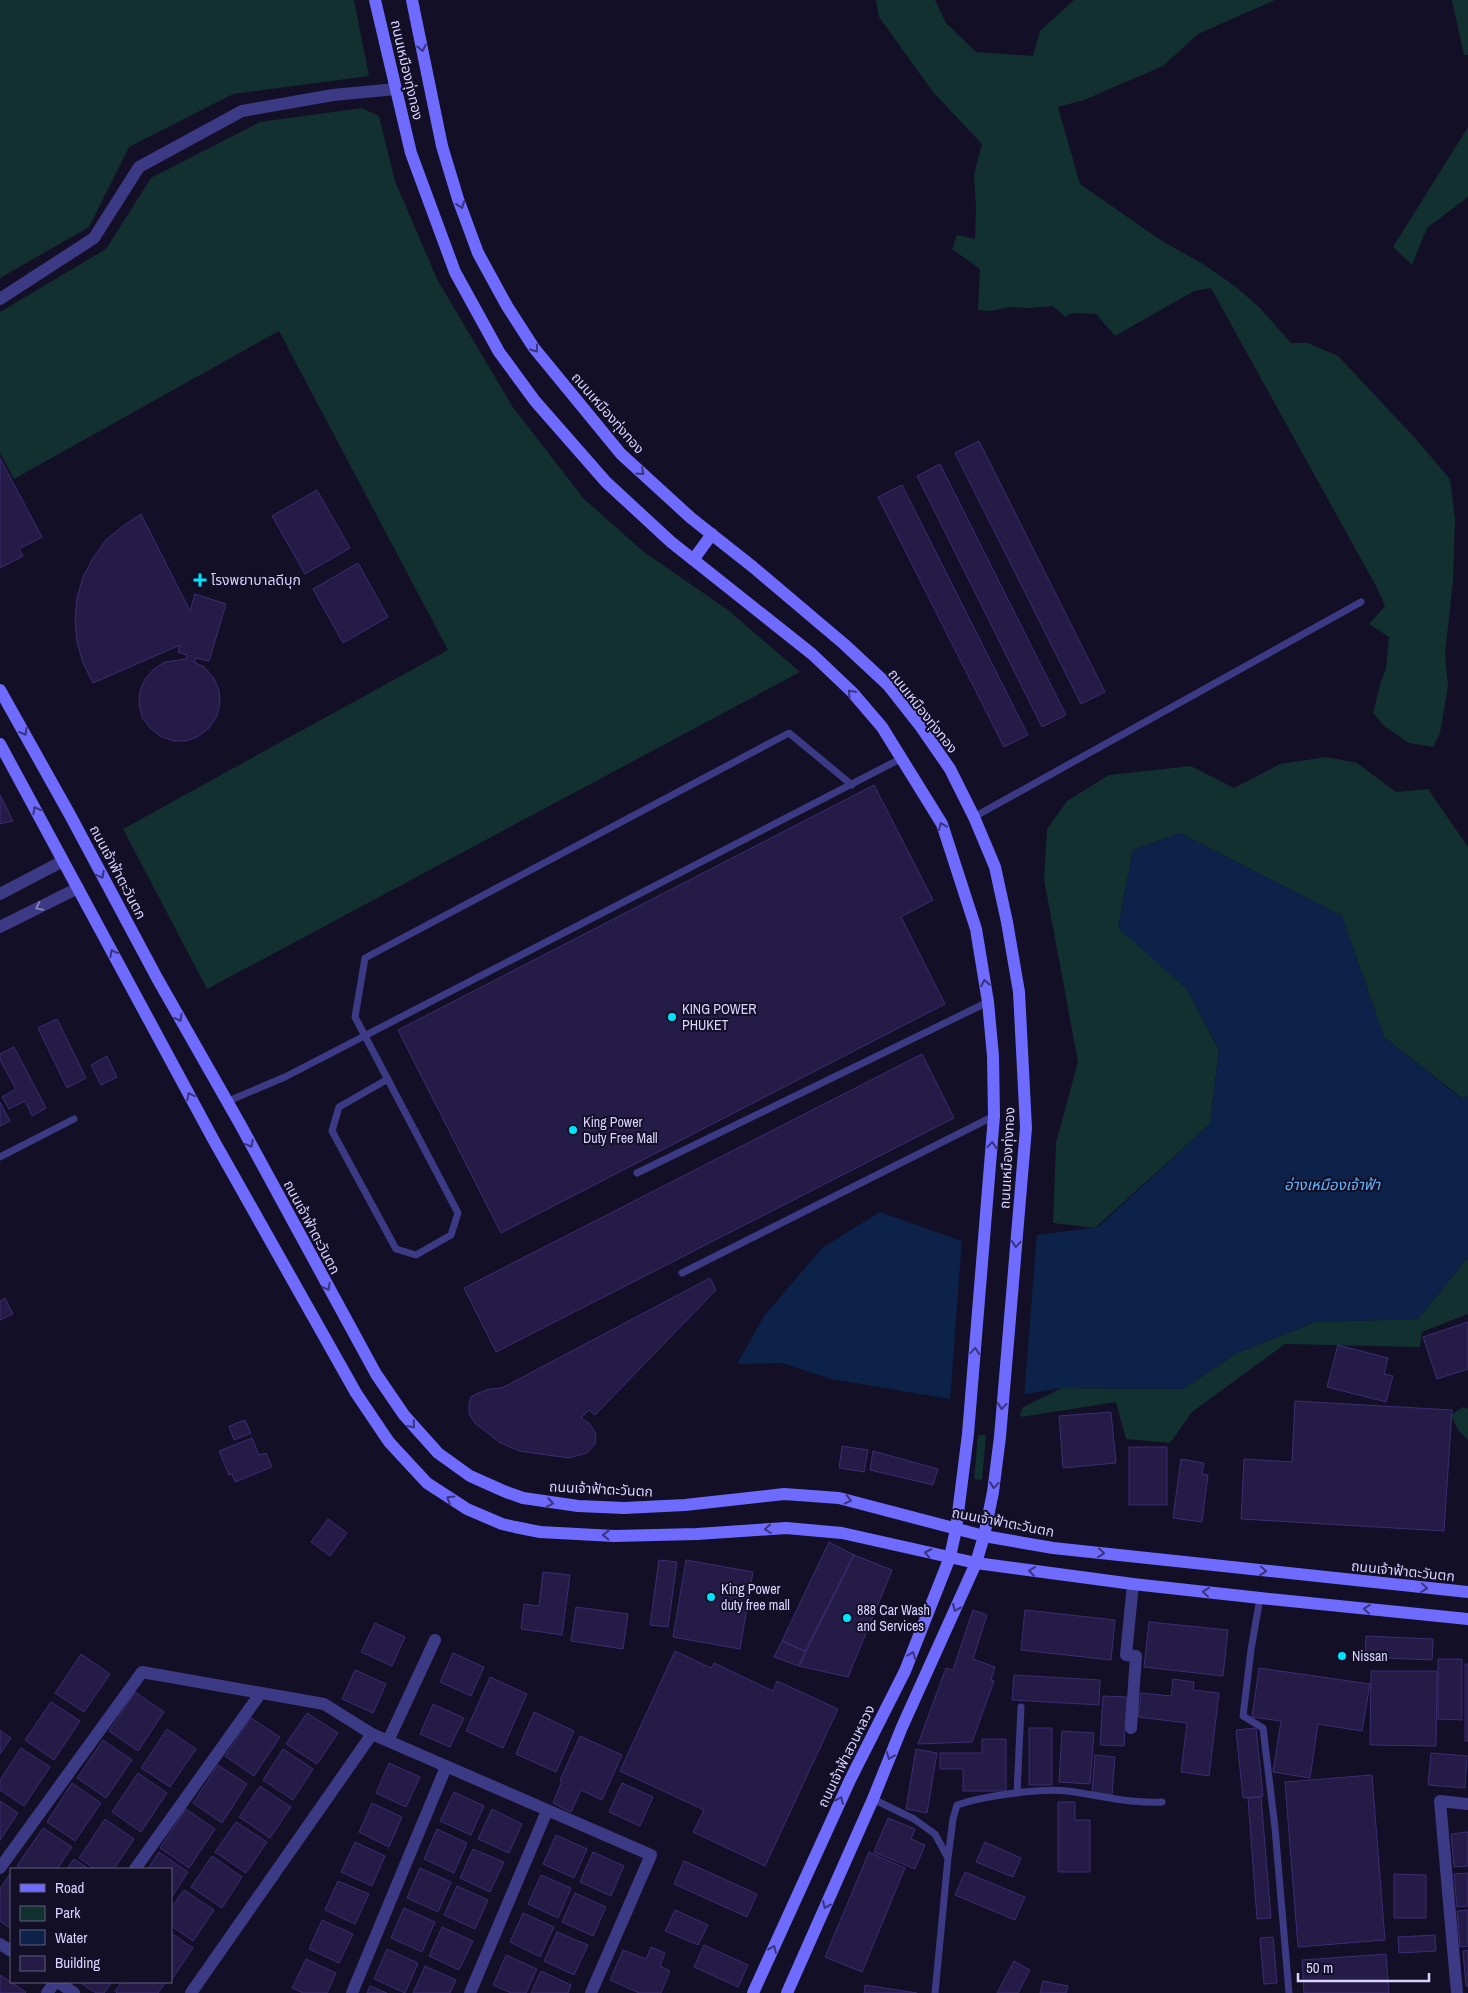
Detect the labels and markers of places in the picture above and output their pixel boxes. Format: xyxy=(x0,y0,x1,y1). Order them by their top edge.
place label: โรงพยาบาลดีบุก xyxy=(211,571,301,589)
marker: โรงพยาบาลดีบุก xyxy=(193,573,207,587)
place label: KING POWER PHUKET xyxy=(682,1000,757,1034)
marker: KING POWER PHUKET xyxy=(666,1011,678,1023)
place label: King Power Duty Free Mall xyxy=(583,1113,658,1147)
marker: King Power Duty Free Mall xyxy=(567,1124,579,1136)
place label: King Power duty free mall xyxy=(721,1580,790,1614)
marker: King Power duty free mall xyxy=(705,1591,717,1603)
place label: 888 Car Wash and Services xyxy=(857,1601,930,1635)
marker: 888 Car Wash and Services xyxy=(841,1612,853,1624)
place label: Nissan xyxy=(1352,1647,1388,1665)
marker: Nissan xyxy=(1336,1650,1348,1662)

